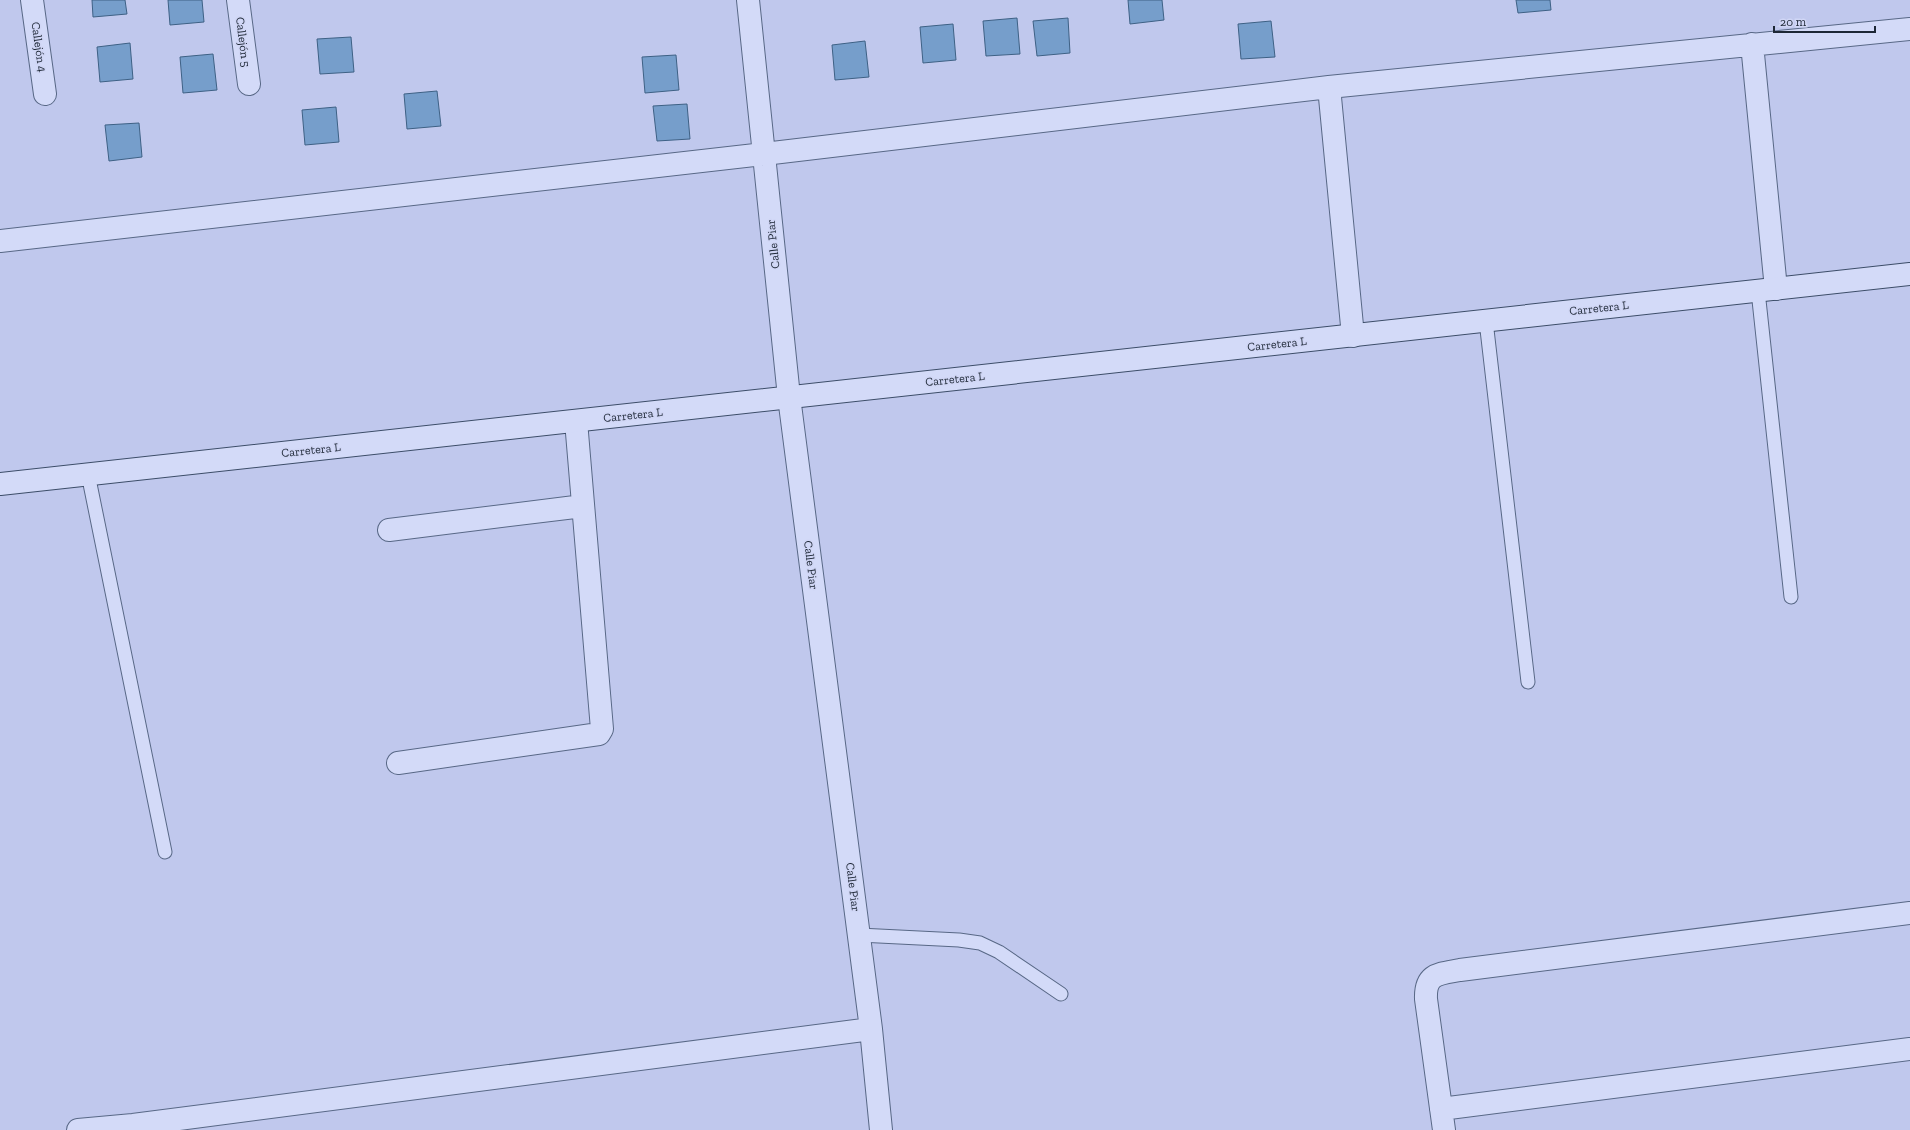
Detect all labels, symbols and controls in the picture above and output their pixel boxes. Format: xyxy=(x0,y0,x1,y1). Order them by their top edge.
scale bar xyxy=(1774,8,1875,34)
text: 20 m xyxy=(1780,15,1807,29)
street label: Callejón 5 xyxy=(232,16,253,68)
street label: Callejón 4 xyxy=(28,21,50,74)
street label: Calle Piar xyxy=(763,219,783,269)
street label: Carretera L xyxy=(1569,298,1630,318)
street label: Carretera L xyxy=(1247,334,1308,354)
street label: Carretera L xyxy=(925,369,986,389)
street label: Carretera L xyxy=(603,405,664,425)
street label: Carretera L xyxy=(281,440,342,460)
street label: Calle Piar xyxy=(801,540,821,590)
street label: Calle Piar xyxy=(843,862,863,912)

